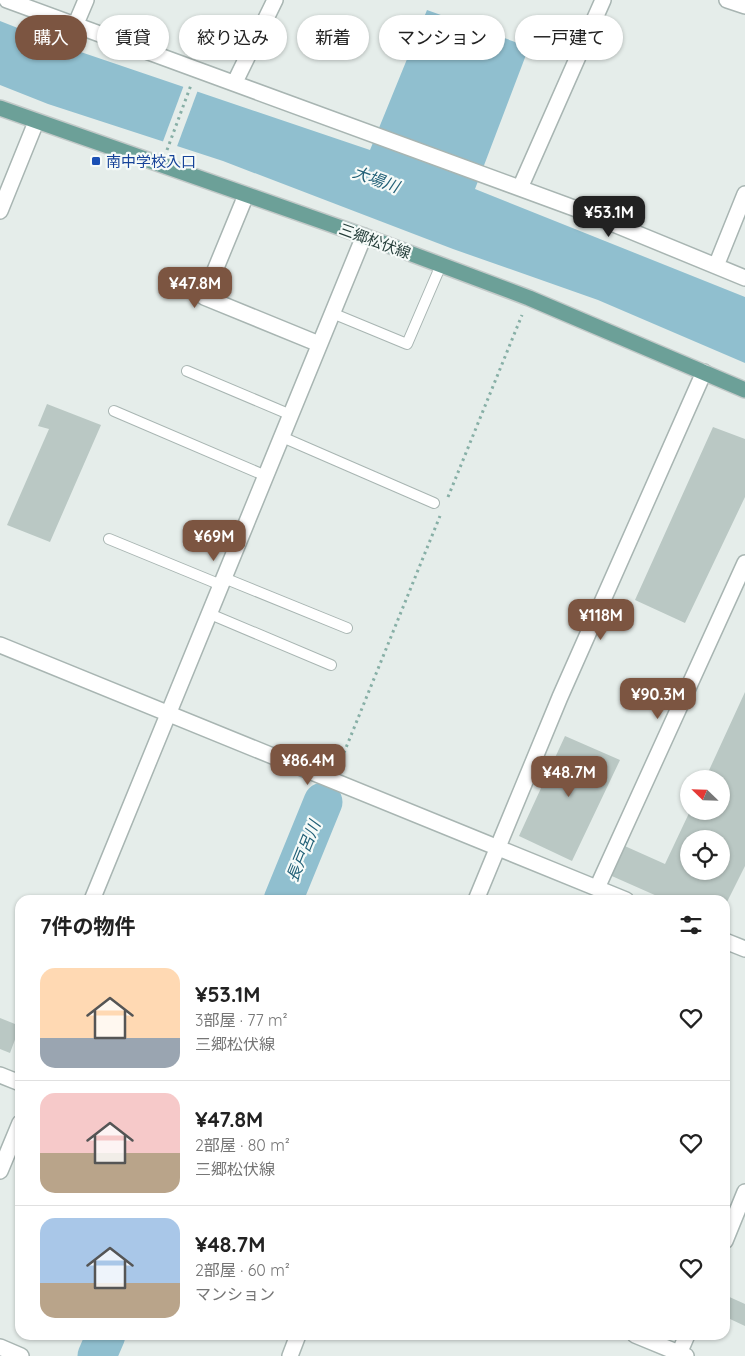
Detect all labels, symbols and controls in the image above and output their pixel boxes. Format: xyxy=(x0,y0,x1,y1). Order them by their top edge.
chip: 購入 xyxy=(15,15,87,60)
chip: 賃貸 xyxy=(97,15,169,60)
chip: 絞り込み xyxy=(179,15,287,60)
chip: 新着 xyxy=(297,15,369,60)
chip: マンション xyxy=(379,15,505,60)
chip: 一戸建て xyxy=(515,15,623,60)
place label: 南中学校入口 xyxy=(106,152,196,171)
marker: 南中学校入口 xyxy=(90,155,102,167)
water label: 大場川 xyxy=(350,161,404,197)
pin: ¥53.1M xyxy=(568,196,650,238)
text: ¥53.1M xyxy=(584,202,634,222)
street label: 三郷松伏線 xyxy=(337,219,413,263)
pin: ¥47.8M xyxy=(154,266,236,309)
text: ¥47.8M xyxy=(169,273,221,293)
pin: ¥69M xyxy=(184,520,244,562)
text: ¥69M xyxy=(194,526,234,546)
pin: ¥118M xyxy=(566,598,636,641)
text: ¥118M xyxy=(579,605,623,625)
pin: ¥90.3M xyxy=(617,678,699,720)
text: ¥90.3M xyxy=(631,684,685,704)
pin: ¥86.4M xyxy=(267,744,349,786)
text: ¥86.4M xyxy=(281,750,335,770)
pin: ¥48.7M xyxy=(528,756,610,798)
text: ¥48.7M xyxy=(542,762,596,782)
north arrow xyxy=(680,770,730,820)
map controls xyxy=(680,770,730,880)
water label: 長戸呂川 xyxy=(282,816,325,884)
button: locate xyxy=(680,830,730,880)
icon: filters xyxy=(677,911,705,939)
text: 7件の物件 xyxy=(40,913,136,939)
text: ¥53.1M xyxy=(195,981,260,1007)
icon: home xyxy=(80,988,140,1048)
icon: heart xyxy=(677,1004,705,1032)
text: 3部屋 · 77 m² xyxy=(195,1010,288,1030)
text: 三郷松伏線 xyxy=(195,1034,275,1054)
text: ¥47.8M xyxy=(195,1106,263,1132)
icon: home xyxy=(80,1113,140,1173)
icon: heart xyxy=(677,1129,705,1157)
text: 2部屋 · 80 m² xyxy=(195,1135,290,1155)
text: 三郷松伏線 xyxy=(195,1159,275,1179)
text: ¥48.7M xyxy=(195,1231,265,1257)
icon: home xyxy=(80,1238,140,1298)
icon: heart xyxy=(677,1254,705,1282)
text: 2部屋 · 60 m² xyxy=(195,1260,290,1280)
text: マンション xyxy=(195,1284,275,1304)

